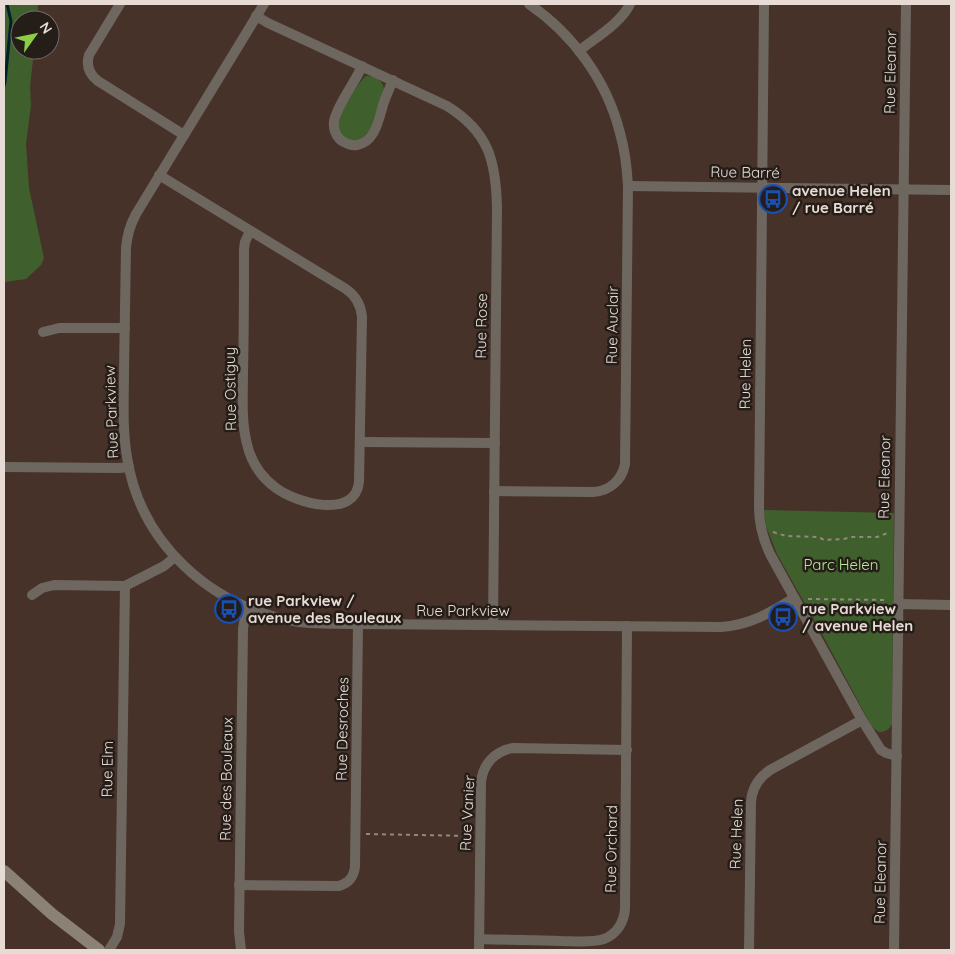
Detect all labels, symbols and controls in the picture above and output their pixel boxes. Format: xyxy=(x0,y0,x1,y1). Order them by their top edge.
north arrow xyxy=(10,10,60,60)
text: N xyxy=(36,19,56,37)
street label: Rue Eleanor xyxy=(880,30,900,114)
street label: Rue Barré xyxy=(710,162,780,182)
place label: avenue Helen / rue Barré xyxy=(792,181,891,217)
bus stop icon: avenue Helen / rue Barré xyxy=(758,184,788,214)
street label: Rue Auclair xyxy=(602,285,622,364)
street label: Rue Rose xyxy=(471,293,491,359)
street label: Rue Helen xyxy=(735,338,755,410)
street label: Rue Ostiguy xyxy=(220,347,240,431)
street label: Rue Parkview xyxy=(100,365,122,459)
street label: Rue Eleanor xyxy=(874,435,894,519)
park label: Parc Helen xyxy=(804,555,879,574)
place label: rue Parkview / avenue des Bouleaux xyxy=(248,591,402,627)
bus stop icon: rue Parkview / avenue des Bouleaux xyxy=(214,594,244,624)
place label: rue Parkview / avenue Helen xyxy=(802,599,913,635)
street label: Rue Parkview xyxy=(416,601,510,620)
bus stop icon: rue Parkview / avenue Helen xyxy=(768,602,798,632)
street label: Rue Desroches xyxy=(332,677,352,781)
street label: Rue des Bouleaux xyxy=(215,717,237,841)
street label: Rue Elm xyxy=(97,741,117,797)
street label: Rue Vanier xyxy=(456,774,478,851)
street label: Rue Helen xyxy=(725,798,747,870)
street label: Rue Orchard xyxy=(601,805,621,893)
street label: Rue Eleanor xyxy=(870,840,890,924)

